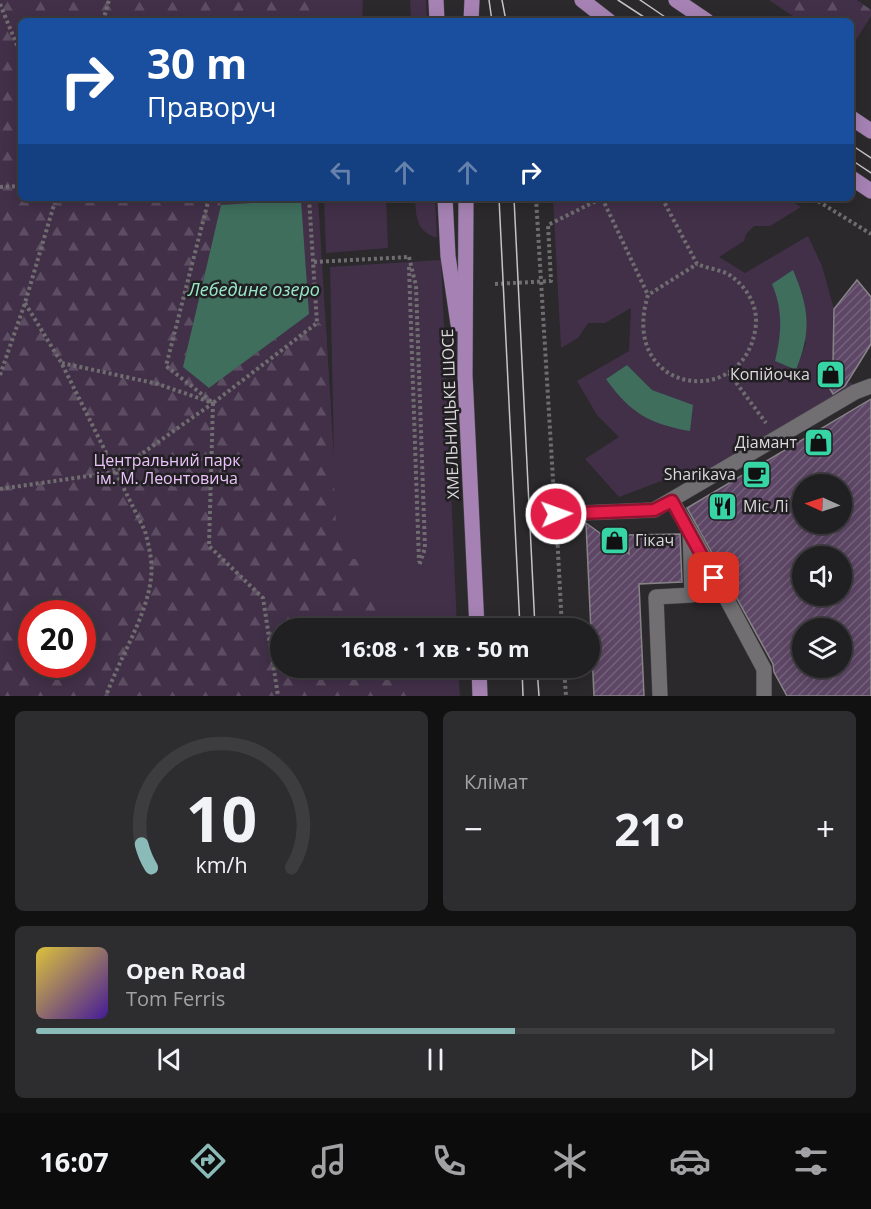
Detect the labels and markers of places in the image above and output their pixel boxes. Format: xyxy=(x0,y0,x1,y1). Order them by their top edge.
shop icon: Копійочка xyxy=(815,358,847,390)
place label: Копійочка xyxy=(730,363,810,385)
shop icon: Діамант xyxy=(802,426,834,458)
place label: Діамант xyxy=(735,431,797,453)
cafe icon: Sharikava xyxy=(741,458,773,490)
place label: Sharikava xyxy=(664,463,736,485)
restaurant icon: Міс Лі xyxy=(706,490,738,522)
place label: Міс Лі xyxy=(743,495,789,517)
shop icon: Гікач xyxy=(598,524,630,556)
place label: Гікач xyxy=(635,529,674,551)
pin xyxy=(688,552,739,603)

